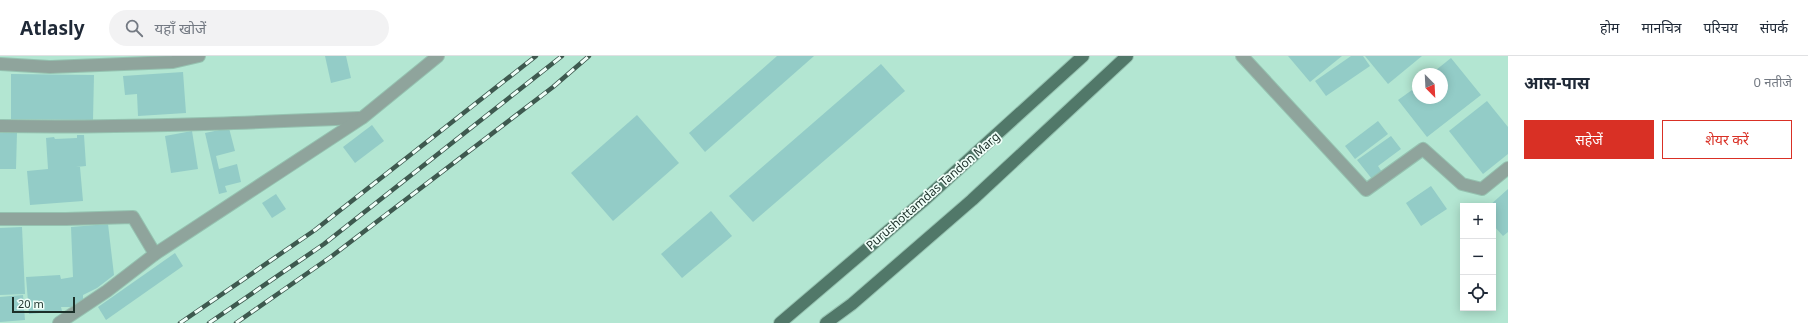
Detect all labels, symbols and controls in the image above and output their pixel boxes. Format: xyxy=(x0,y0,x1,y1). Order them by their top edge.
search box xyxy=(109,10,389,46)
text: Atlasly xyxy=(20,15,85,41)
icon: search xyxy=(123,17,145,39)
text: यहाँ खोजें xyxy=(155,18,206,38)
text: होम xyxy=(1600,18,1619,37)
text: मानचित्र xyxy=(1641,18,1682,37)
text: परिचय xyxy=(1704,18,1738,37)
text: संपर्क xyxy=(1760,18,1788,37)
north arrow xyxy=(1412,68,1448,104)
text: आस-पास xyxy=(1524,71,1589,94)
text: 0 नतीजे xyxy=(1754,73,1792,91)
button: सहेजें xyxy=(1524,120,1654,159)
button: शेयर करें xyxy=(1662,120,1792,159)
street label: Purushottamdas Tandon Marg xyxy=(862,128,1003,253)
map controls xyxy=(1460,203,1496,311)
button: + xyxy=(1460,203,1496,239)
button: − xyxy=(1460,239,1496,275)
button: locate xyxy=(1460,275,1496,311)
scale bar xyxy=(12,295,75,314)
text: 20 m xyxy=(18,296,44,311)

